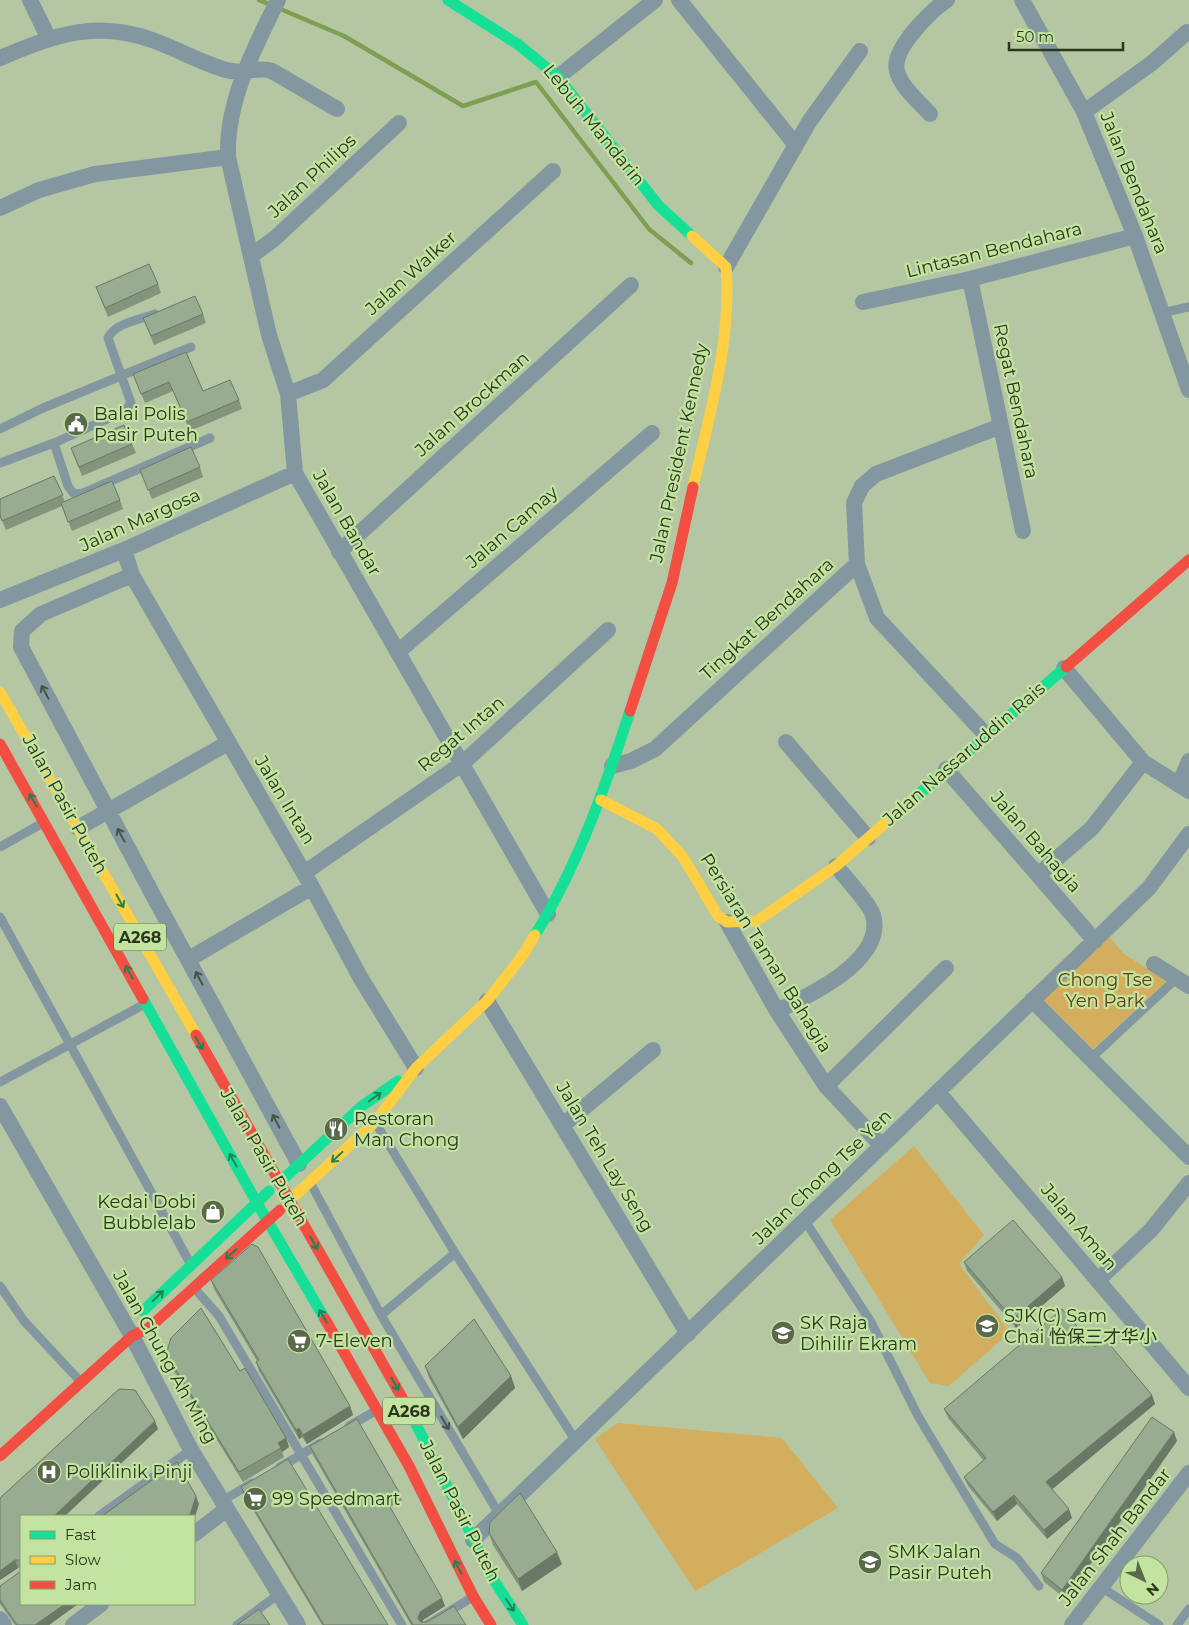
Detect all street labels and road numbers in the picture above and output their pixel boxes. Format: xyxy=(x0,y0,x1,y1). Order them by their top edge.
street label: Lebuh Mandarin xyxy=(538,60,650,190)
street label: Jalan Bendahara xyxy=(1095,108,1173,257)
street label: Jalan Philips xyxy=(263,129,361,223)
street label: Lintasan Bendahara xyxy=(904,217,1084,283)
street label: Jalan Walker xyxy=(360,226,461,320)
street label: Regat Bendahara xyxy=(989,321,1043,481)
street label: Jalan President Kennedy xyxy=(645,341,713,566)
street label: Jalan Brockman xyxy=(410,347,534,462)
street label: Jalan Bandar xyxy=(307,465,386,580)
street label: Jalan Camay xyxy=(461,481,563,573)
street label: Jalan Margosa xyxy=(75,484,204,557)
street label: Tingkat Bendahara xyxy=(696,553,838,685)
street label: Jalan Nassaruddin Rais xyxy=(878,677,1050,831)
street label: Regat Intan xyxy=(413,691,509,777)
street label: Jalan Pasir Puteh xyxy=(17,730,112,877)
street label: Jalan Intan xyxy=(249,751,320,848)
street label: Jalan Bahagia xyxy=(985,786,1086,897)
street label: Persiaran Taman Bahagia xyxy=(696,849,836,1057)
road number: A268 xyxy=(114,924,166,950)
street label: Jalan Teh Lay Seng xyxy=(551,1077,658,1236)
street label: Jalan Pasir Puteh xyxy=(215,1083,312,1230)
street label: Jalan Chong Tse Yen xyxy=(747,1105,896,1250)
street label: Jalan Aman xyxy=(1036,1178,1122,1275)
street label: Jalan Chung Ah Ming xyxy=(108,1266,222,1447)
road number: A268 xyxy=(383,1398,435,1424)
street label: Jalan Pasir Puteh xyxy=(414,1436,505,1585)
street label: Jalan Shah Bandar xyxy=(1054,1464,1176,1611)

